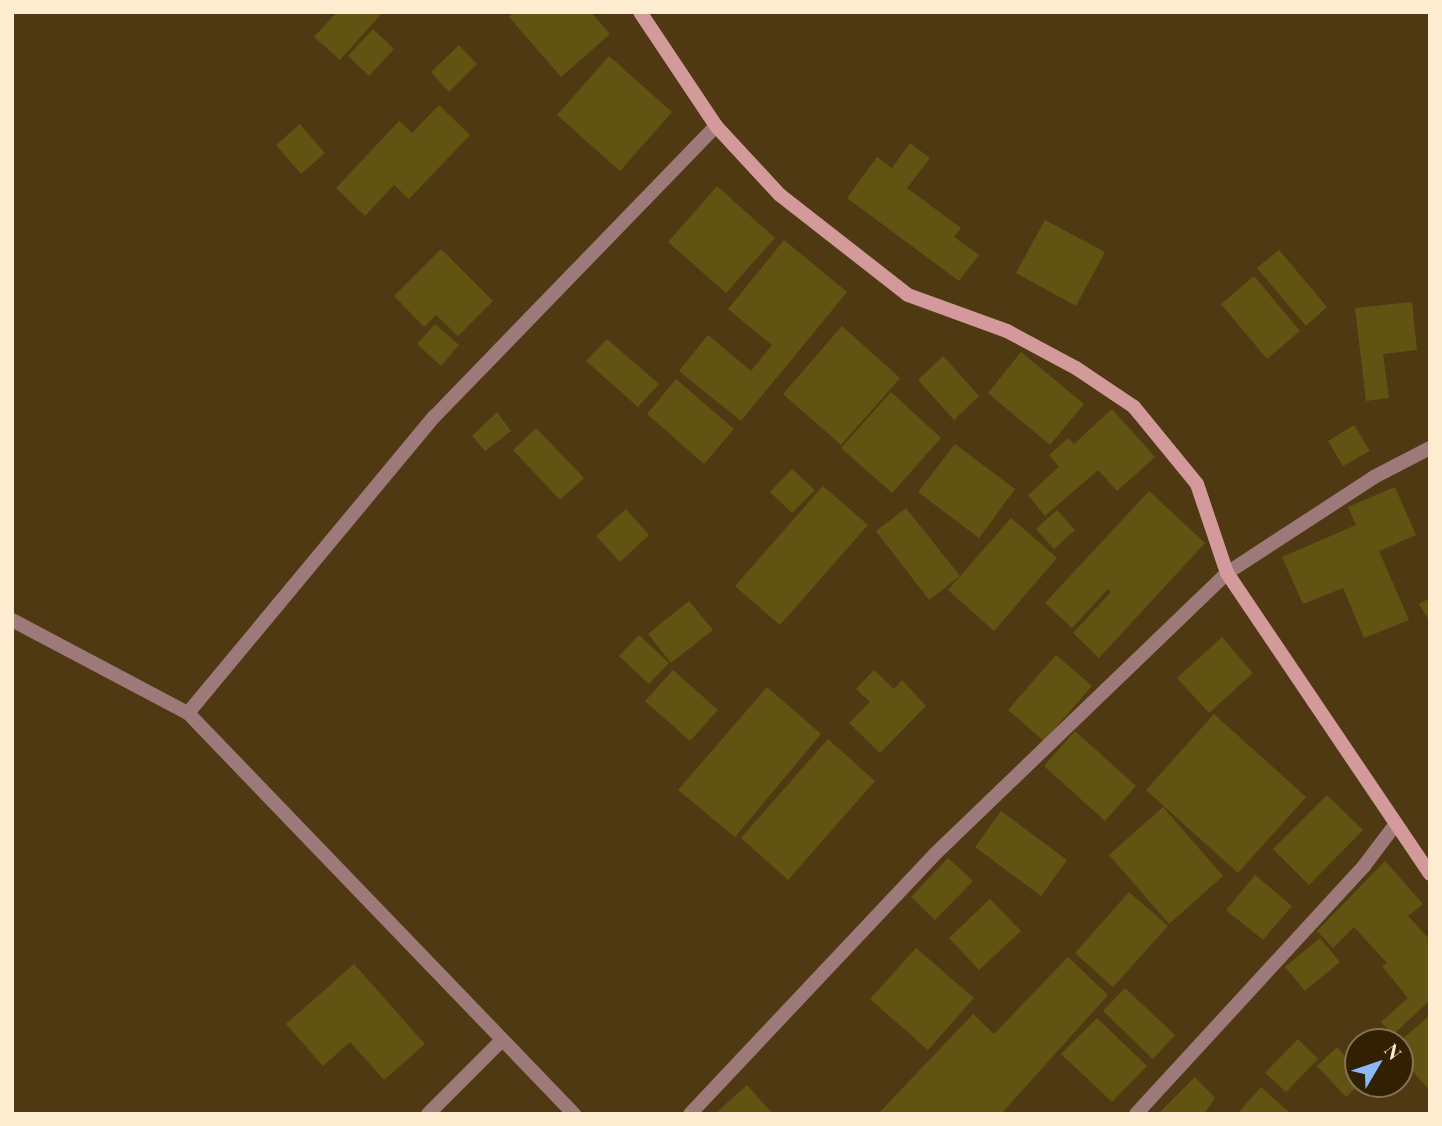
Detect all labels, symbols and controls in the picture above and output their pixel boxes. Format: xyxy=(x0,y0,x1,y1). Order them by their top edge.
north arrow xyxy=(1344,1028,1414,1098)
text: N xyxy=(1379,1038,1408,1065)

